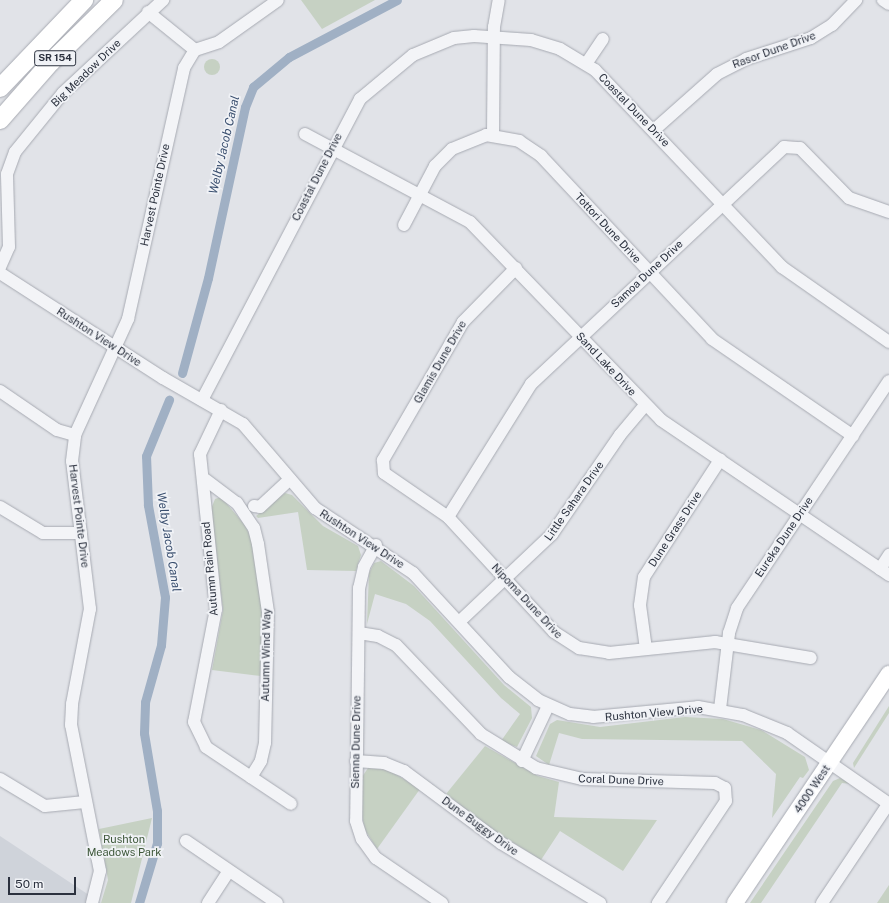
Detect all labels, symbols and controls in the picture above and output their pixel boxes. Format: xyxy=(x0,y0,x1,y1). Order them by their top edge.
street label: Rasor Dune Drive xyxy=(731,29,817,71)
street label: Big Meadow Drive xyxy=(48,36,124,110)
road number: SR 154 xyxy=(34,50,76,66)
street label: Coastal Dune Drive xyxy=(596,70,672,150)
water label: Welby Jacob Canal xyxy=(207,94,243,196)
street label: Coastal Dune Drive xyxy=(289,131,345,223)
street label: Harvest Pointe Drive xyxy=(138,143,172,247)
street label: Tottori Dune Drive xyxy=(572,190,644,266)
street label: Samoa Dune Drive xyxy=(608,237,686,311)
street label: Rushton View Drive xyxy=(54,305,144,369)
street label: Glamis Dune Drive xyxy=(411,318,469,406)
street label: Sand Lake Drive xyxy=(573,329,639,399)
street label: Little Sahara Drive xyxy=(542,459,606,543)
street label: Harvest Pointe Drive xyxy=(66,463,92,569)
street label: Dune Grass Drive xyxy=(646,489,704,569)
water label: Welby Jacob Canal xyxy=(153,491,183,593)
street label: Eureka Dune Drive xyxy=(752,494,816,580)
street label: Rushton View Drive xyxy=(317,507,407,571)
street label: Autumn Rain Road xyxy=(199,521,221,617)
street label: Nipoma Dune Drive xyxy=(489,561,565,641)
street label: Autumn Wind Way xyxy=(259,608,273,702)
street label: Sienna Dune Drive xyxy=(349,695,363,789)
street label: Rushton View Drive xyxy=(604,702,704,724)
street label: 4000 West xyxy=(791,762,833,816)
street label: Coral Dune Drive xyxy=(578,772,664,788)
street label: Dune Buggy Drive xyxy=(439,794,521,858)
park label: Rushton Meadows Park xyxy=(87,833,161,859)
scale bar xyxy=(10,869,78,895)
text: 50 m xyxy=(15,877,43,891)

